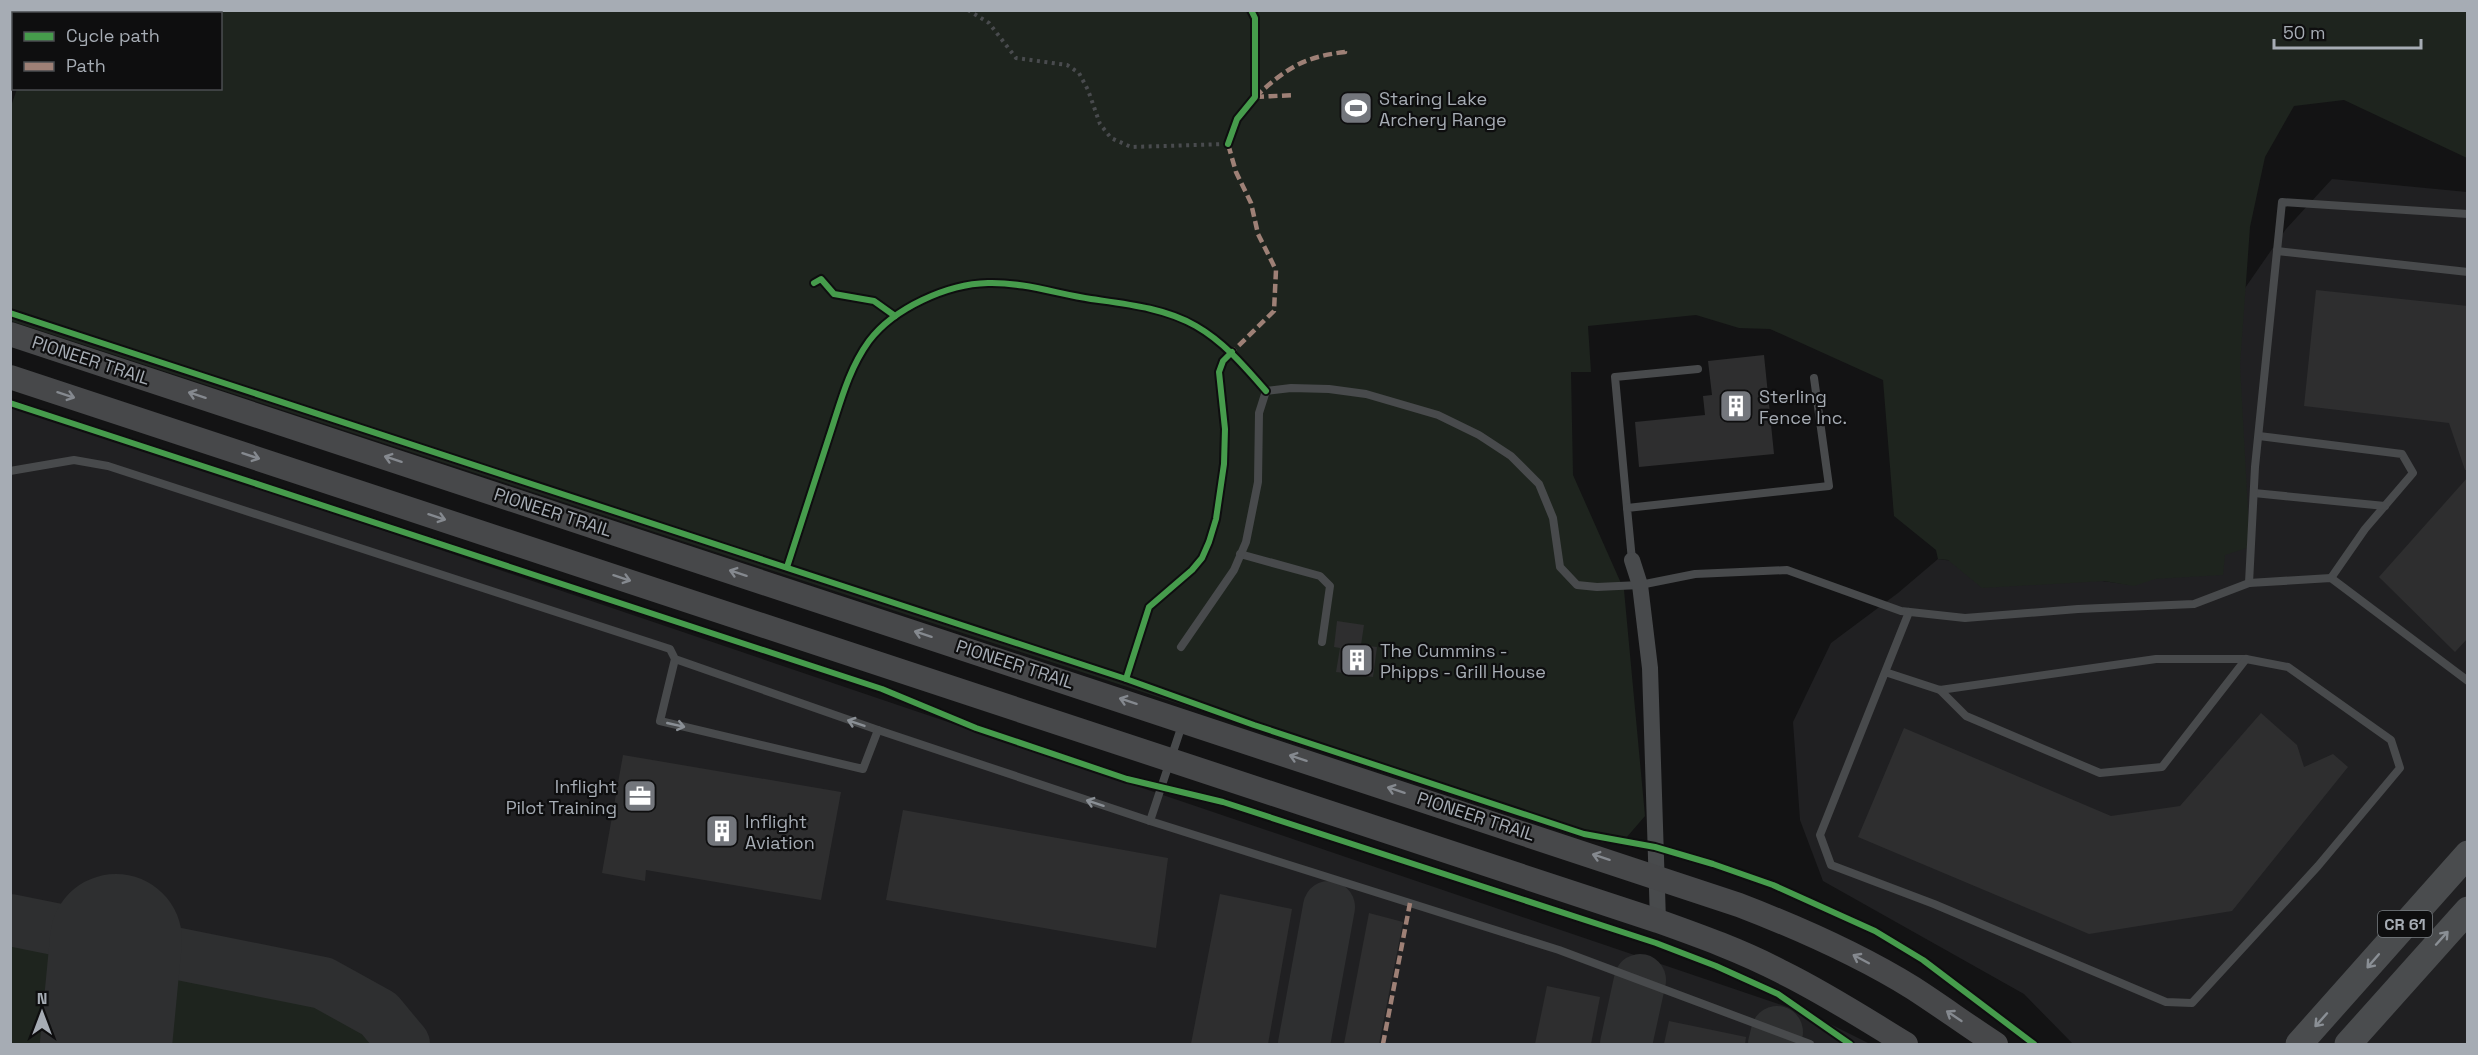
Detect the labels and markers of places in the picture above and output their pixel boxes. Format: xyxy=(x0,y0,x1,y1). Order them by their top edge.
place label: Staring Lake Archery Range xyxy=(1379,87,1507,131)
sports icon: Staring Lake Archery Range xyxy=(1338,90,1374,126)
place label: Sterling Fence Inc. xyxy=(1759,385,1847,429)
building icon: Sterling Fence Inc. xyxy=(1718,388,1754,424)
place label: The Cummins - Phipps - Grill House xyxy=(1380,639,1546,683)
building icon: The Cummins - Phipps - Grill House xyxy=(1339,642,1375,678)
place label: Inflight Pilot Training xyxy=(506,775,617,819)
office icon: Inflight Pilot Training xyxy=(622,778,658,814)
place label: Inflight Aviation xyxy=(745,810,815,854)
building icon: Inflight Aviation xyxy=(704,813,740,849)

